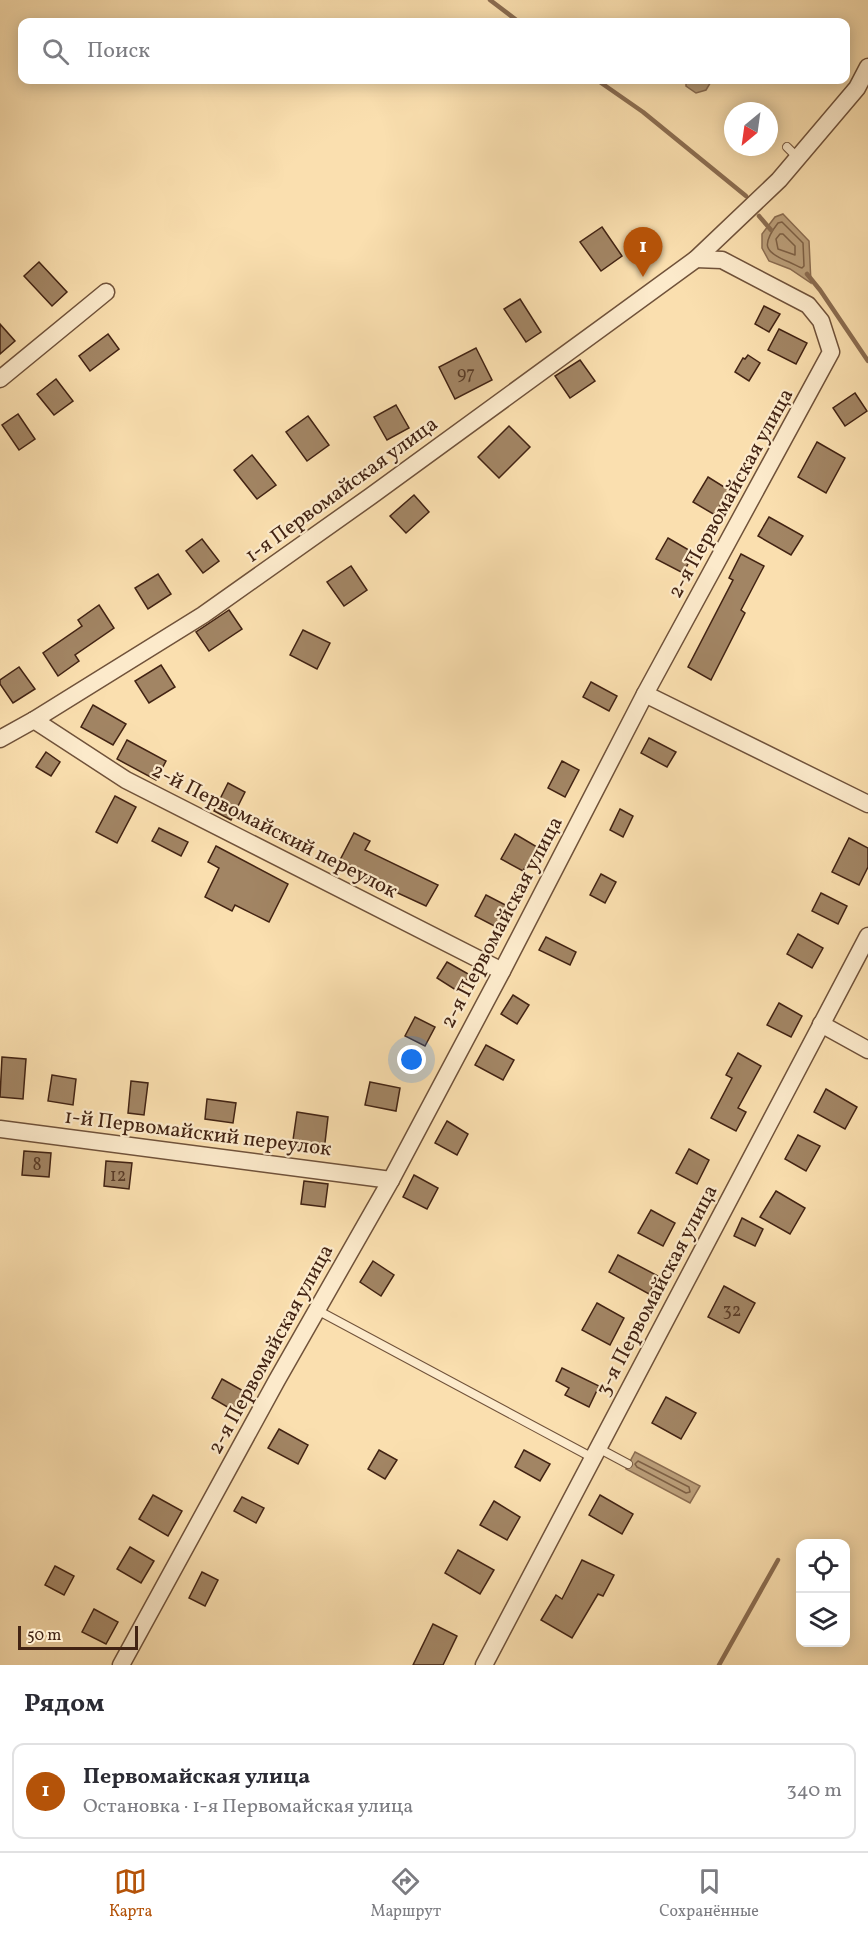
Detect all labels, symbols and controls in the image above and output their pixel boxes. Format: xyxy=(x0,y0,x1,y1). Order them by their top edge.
search box xyxy=(18,18,850,84)
icon: search xyxy=(39,35,72,68)
text: Поиск xyxy=(87,36,150,67)
north arrow xyxy=(724,102,778,156)
pin: 1 xyxy=(624,228,662,277)
house number: 97 xyxy=(457,362,475,387)
street label: 2-я Первомайская улица xyxy=(661,384,801,604)
street label: 1-я Первомайская улица xyxy=(239,410,444,570)
street label: 2-й Первомайский переулок xyxy=(146,757,402,906)
street label: 2-я Первомайская улица xyxy=(434,812,571,1034)
your location xyxy=(397,1045,426,1074)
street label: 1-й Первомайский переулок xyxy=(63,1103,333,1164)
house number: 8 xyxy=(32,1153,42,1178)
house number: 12 xyxy=(110,1164,126,1189)
street label: 3-я Первомайская улица xyxy=(589,1180,725,1401)
street label: 2-я Первомайская улица xyxy=(201,1240,341,1460)
house number: 32 xyxy=(723,1299,741,1324)
map controls xyxy=(796,1539,850,1647)
button: locate xyxy=(796,1539,850,1593)
button: layers xyxy=(796,1593,850,1647)
scale bar xyxy=(18,1623,138,1650)
text: 50 m xyxy=(27,1625,61,1647)
text: Рядом xyxy=(24,1686,104,1722)
text: Первомайская улица xyxy=(83,1762,310,1793)
text: 1 xyxy=(41,1777,50,1805)
text: 340 m xyxy=(786,1777,842,1805)
text: Остановка · 1-я Первомайская улица xyxy=(83,1793,413,1821)
tab: Карта xyxy=(109,1865,152,1923)
tab: Маршрут xyxy=(370,1865,441,1923)
tab: Сохранённые xyxy=(659,1865,759,1923)

